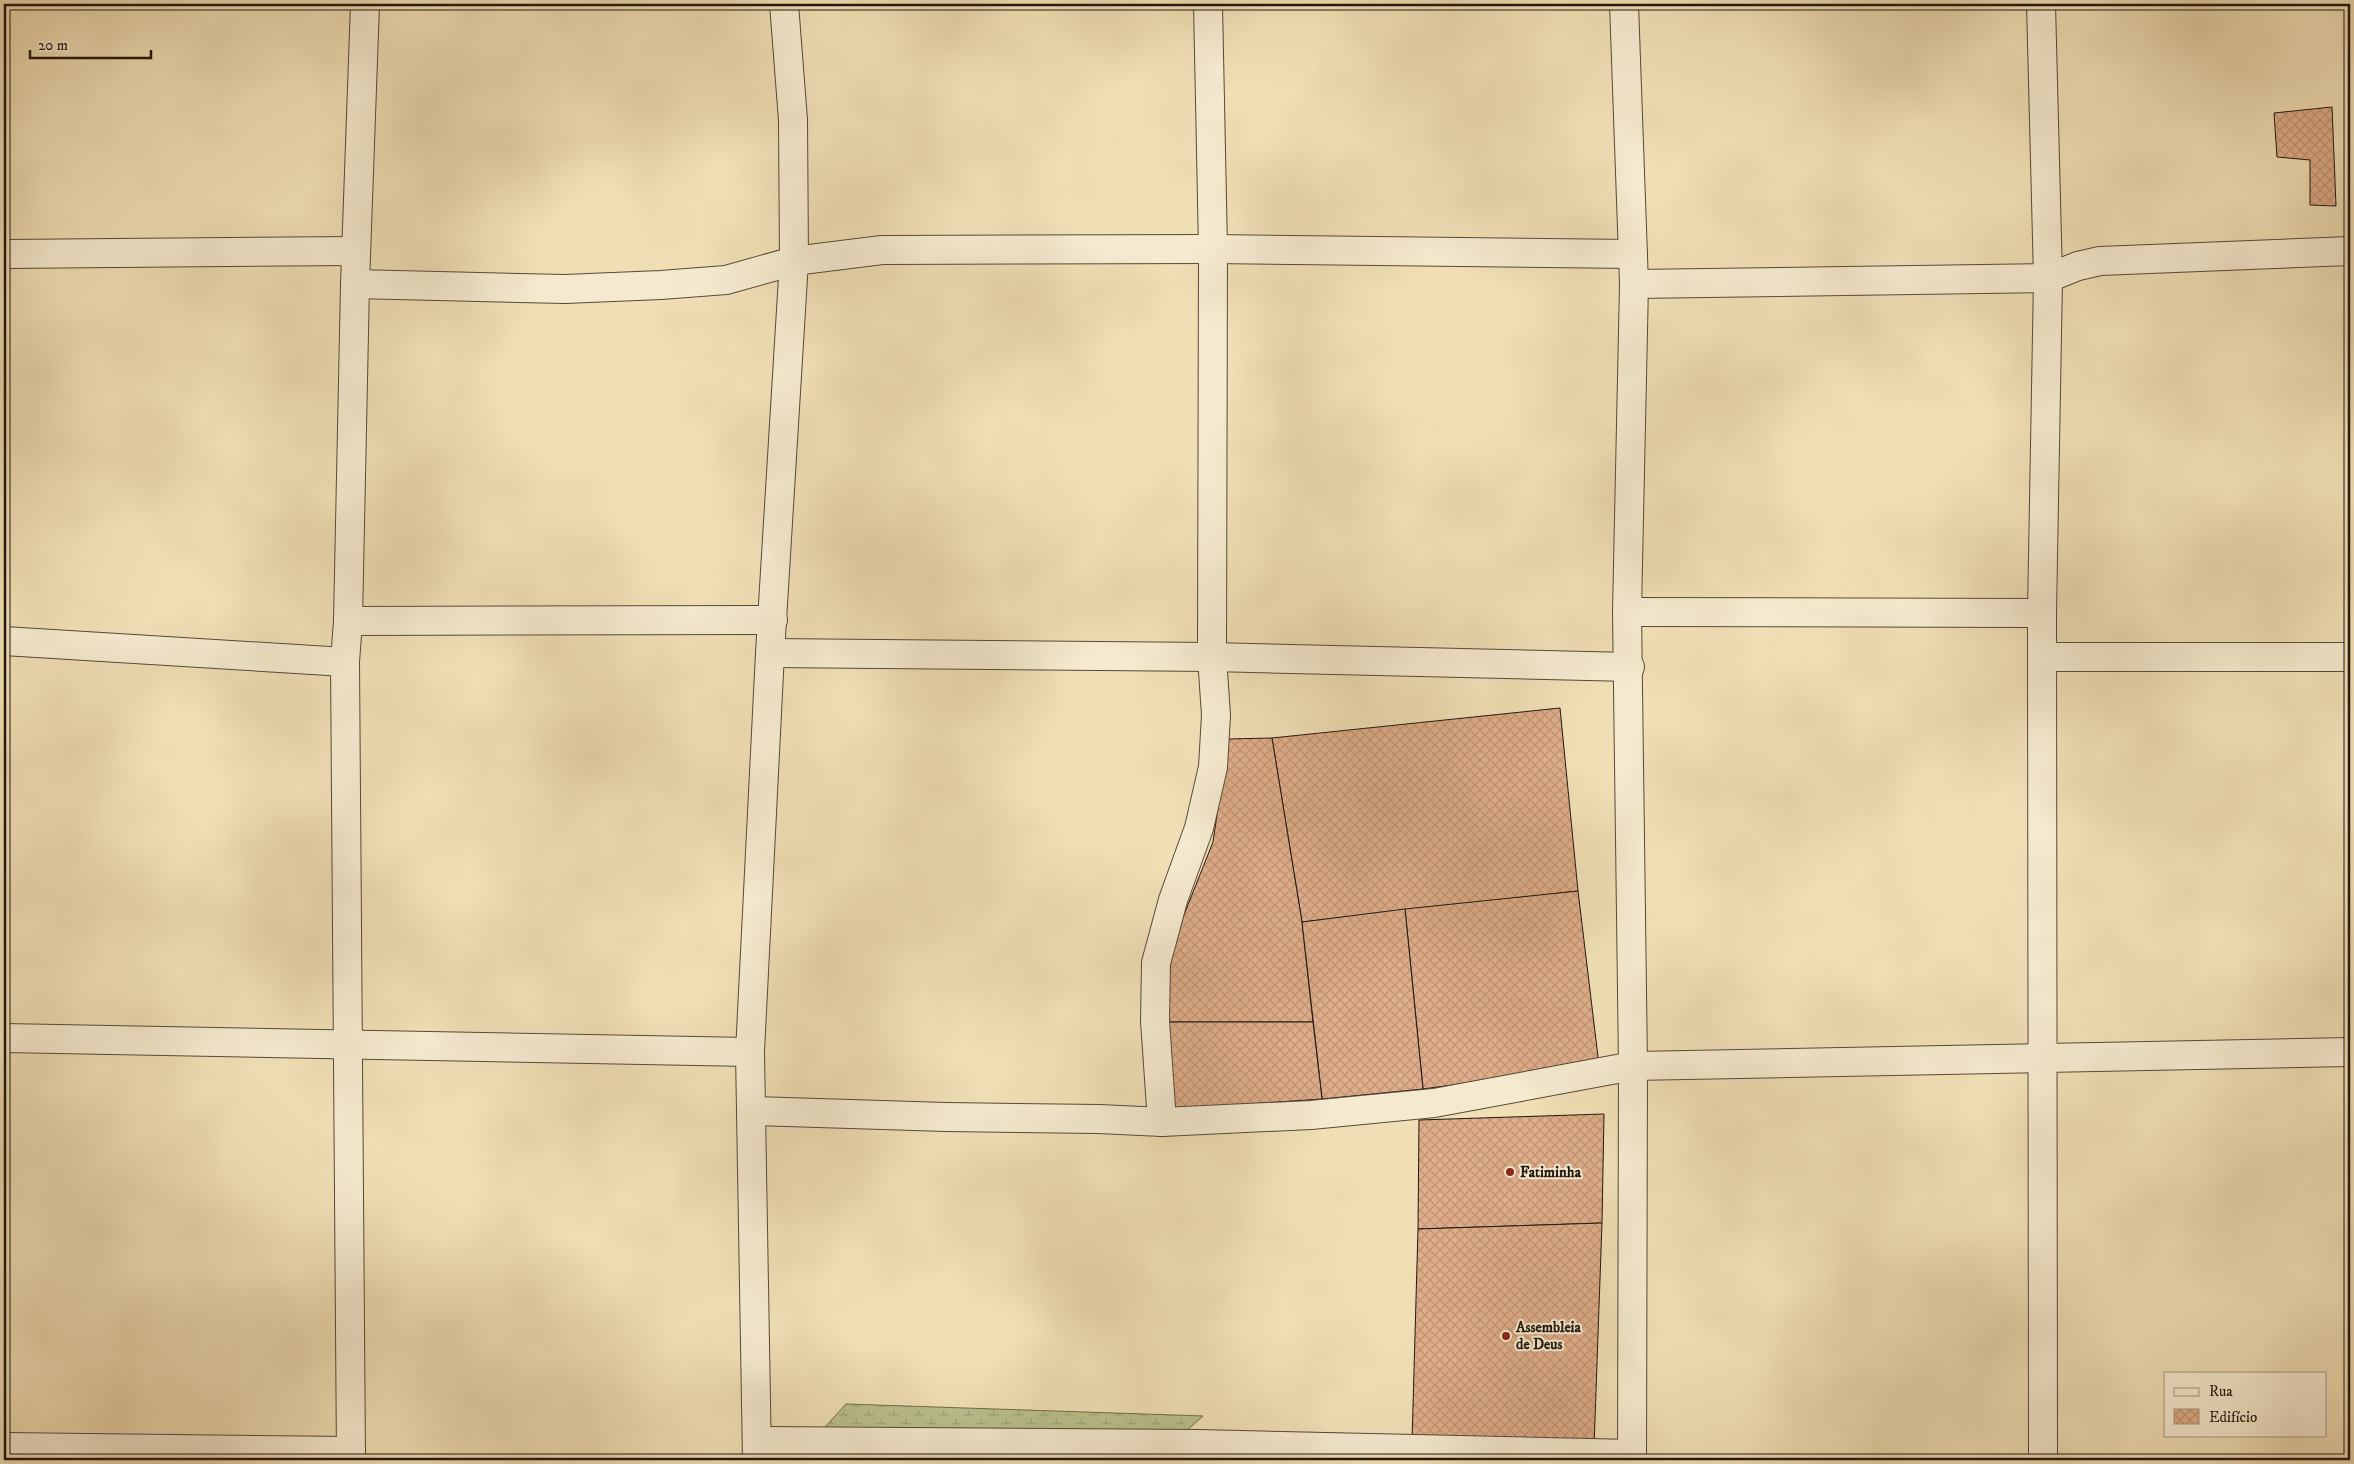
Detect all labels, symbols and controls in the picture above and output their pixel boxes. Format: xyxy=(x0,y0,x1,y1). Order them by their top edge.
scale bar xyxy=(30,28,151,60)
text: 20 m xyxy=(38,36,68,55)
place label: Fatiminha xyxy=(1520,1163,1582,1182)
marker: Fatiminha xyxy=(1504,1166,1516,1178)
place label: Assembleia de Deus xyxy=(1515,1318,1581,1354)
marker: Assembleia de Deus xyxy=(1500,1330,1512,1342)
legend xyxy=(2164,1372,2326,1436)
text: Rua xyxy=(2209,1382,2233,1401)
text: Edifício xyxy=(2209,1408,2257,1427)

